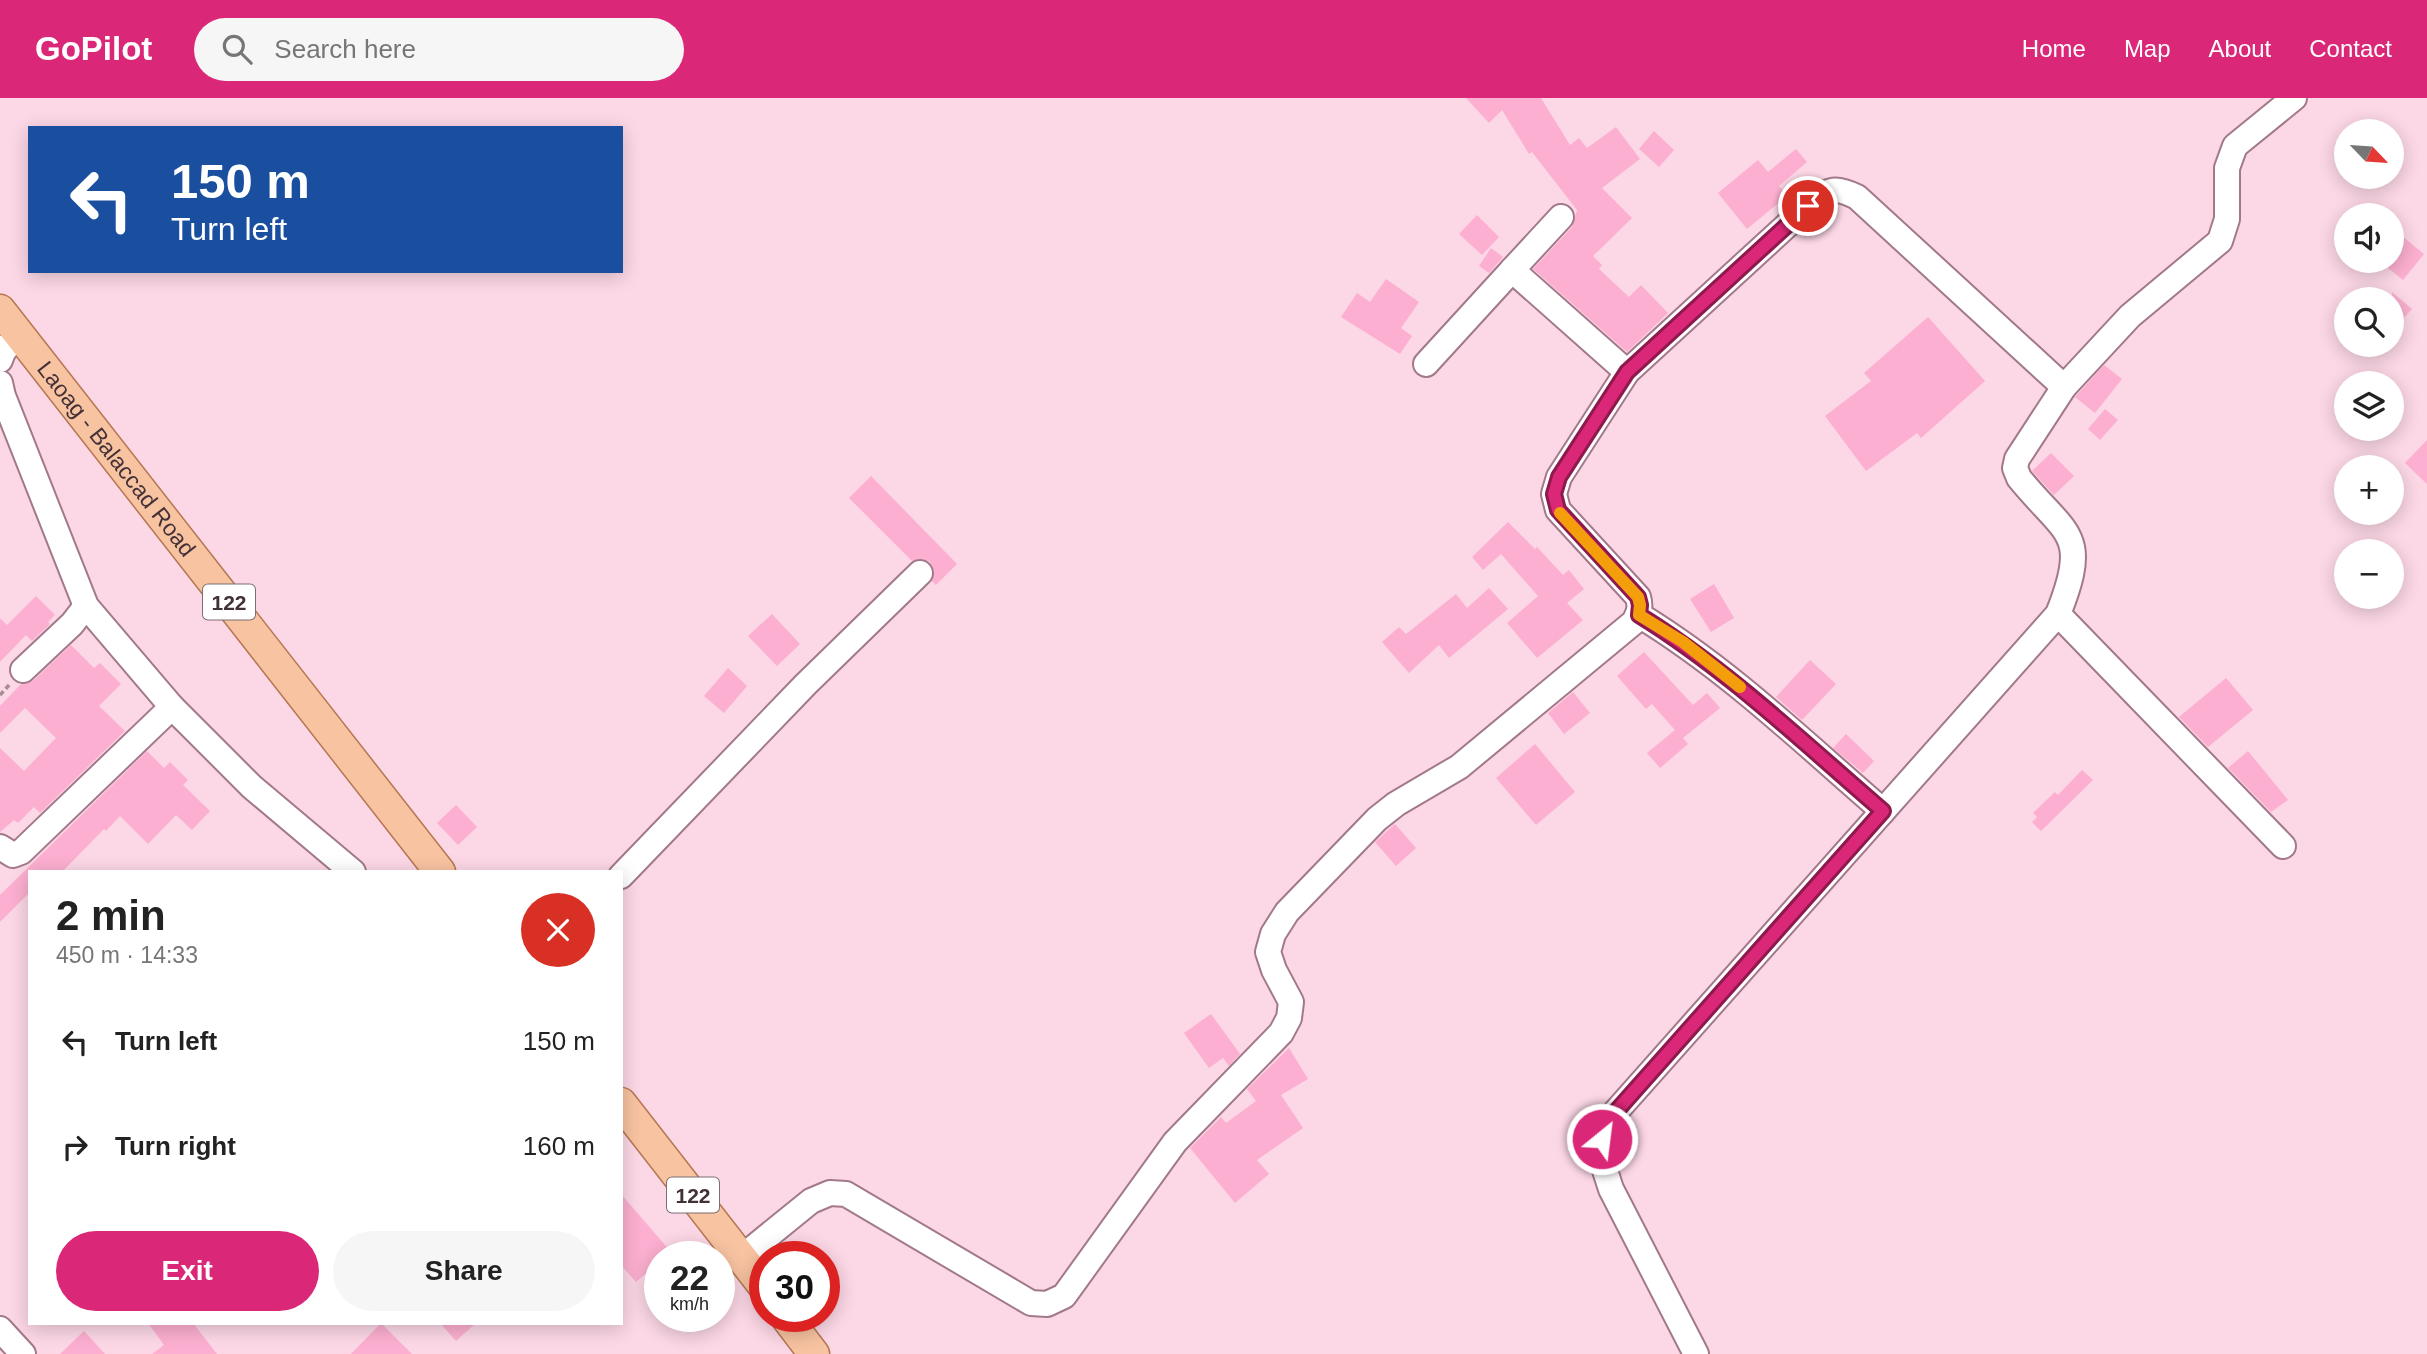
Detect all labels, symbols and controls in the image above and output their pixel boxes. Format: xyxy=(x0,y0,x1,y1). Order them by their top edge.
search box xyxy=(194,18,684,81)
text: GoPilot xyxy=(35,30,152,67)
icon: search xyxy=(218,30,256,68)
text: Search here xyxy=(274,34,416,64)
text: Home xyxy=(2022,35,2086,62)
text: Map xyxy=(2124,35,2171,62)
text: About xyxy=(2209,35,2271,62)
text: Contact xyxy=(2309,35,2392,62)
north arrow xyxy=(2334,119,2404,189)
map controls xyxy=(2334,119,2404,609)
icon: left xyxy=(56,154,147,245)
text: 150 m xyxy=(171,154,310,208)
pin xyxy=(1778,176,1838,236)
icon: arrive xyxy=(1789,187,1827,225)
button: sound xyxy=(2334,203,2404,273)
text: Turn left xyxy=(171,211,287,247)
button: search xyxy=(2334,287,2404,357)
street label: Laoag - Balaccad Road xyxy=(32,356,201,562)
button: layers xyxy=(2334,371,2404,441)
button: + xyxy=(2334,455,2404,525)
button: − xyxy=(2334,539,2404,609)
road number: 122 xyxy=(203,584,255,620)
text: 2 min xyxy=(56,892,166,939)
button: close xyxy=(521,893,595,967)
text: 450 m · 14:33 xyxy=(56,942,198,968)
icon: left xyxy=(56,1023,94,1061)
text: Turn left xyxy=(115,1026,217,1056)
text: 150 m xyxy=(523,1026,595,1056)
position arrow xyxy=(1565,1102,1639,1176)
icon: right xyxy=(56,1128,94,1166)
text: Turn right xyxy=(115,1131,236,1161)
text: 160 m xyxy=(523,1131,595,1161)
road number: 122 xyxy=(667,1178,719,1212)
button: Exit xyxy=(56,1231,319,1311)
button: Share xyxy=(333,1231,595,1311)
speed limit sign: 30 xyxy=(749,1241,840,1332)
text: 22 xyxy=(670,1258,709,1297)
text: km/h xyxy=(670,1294,709,1314)

